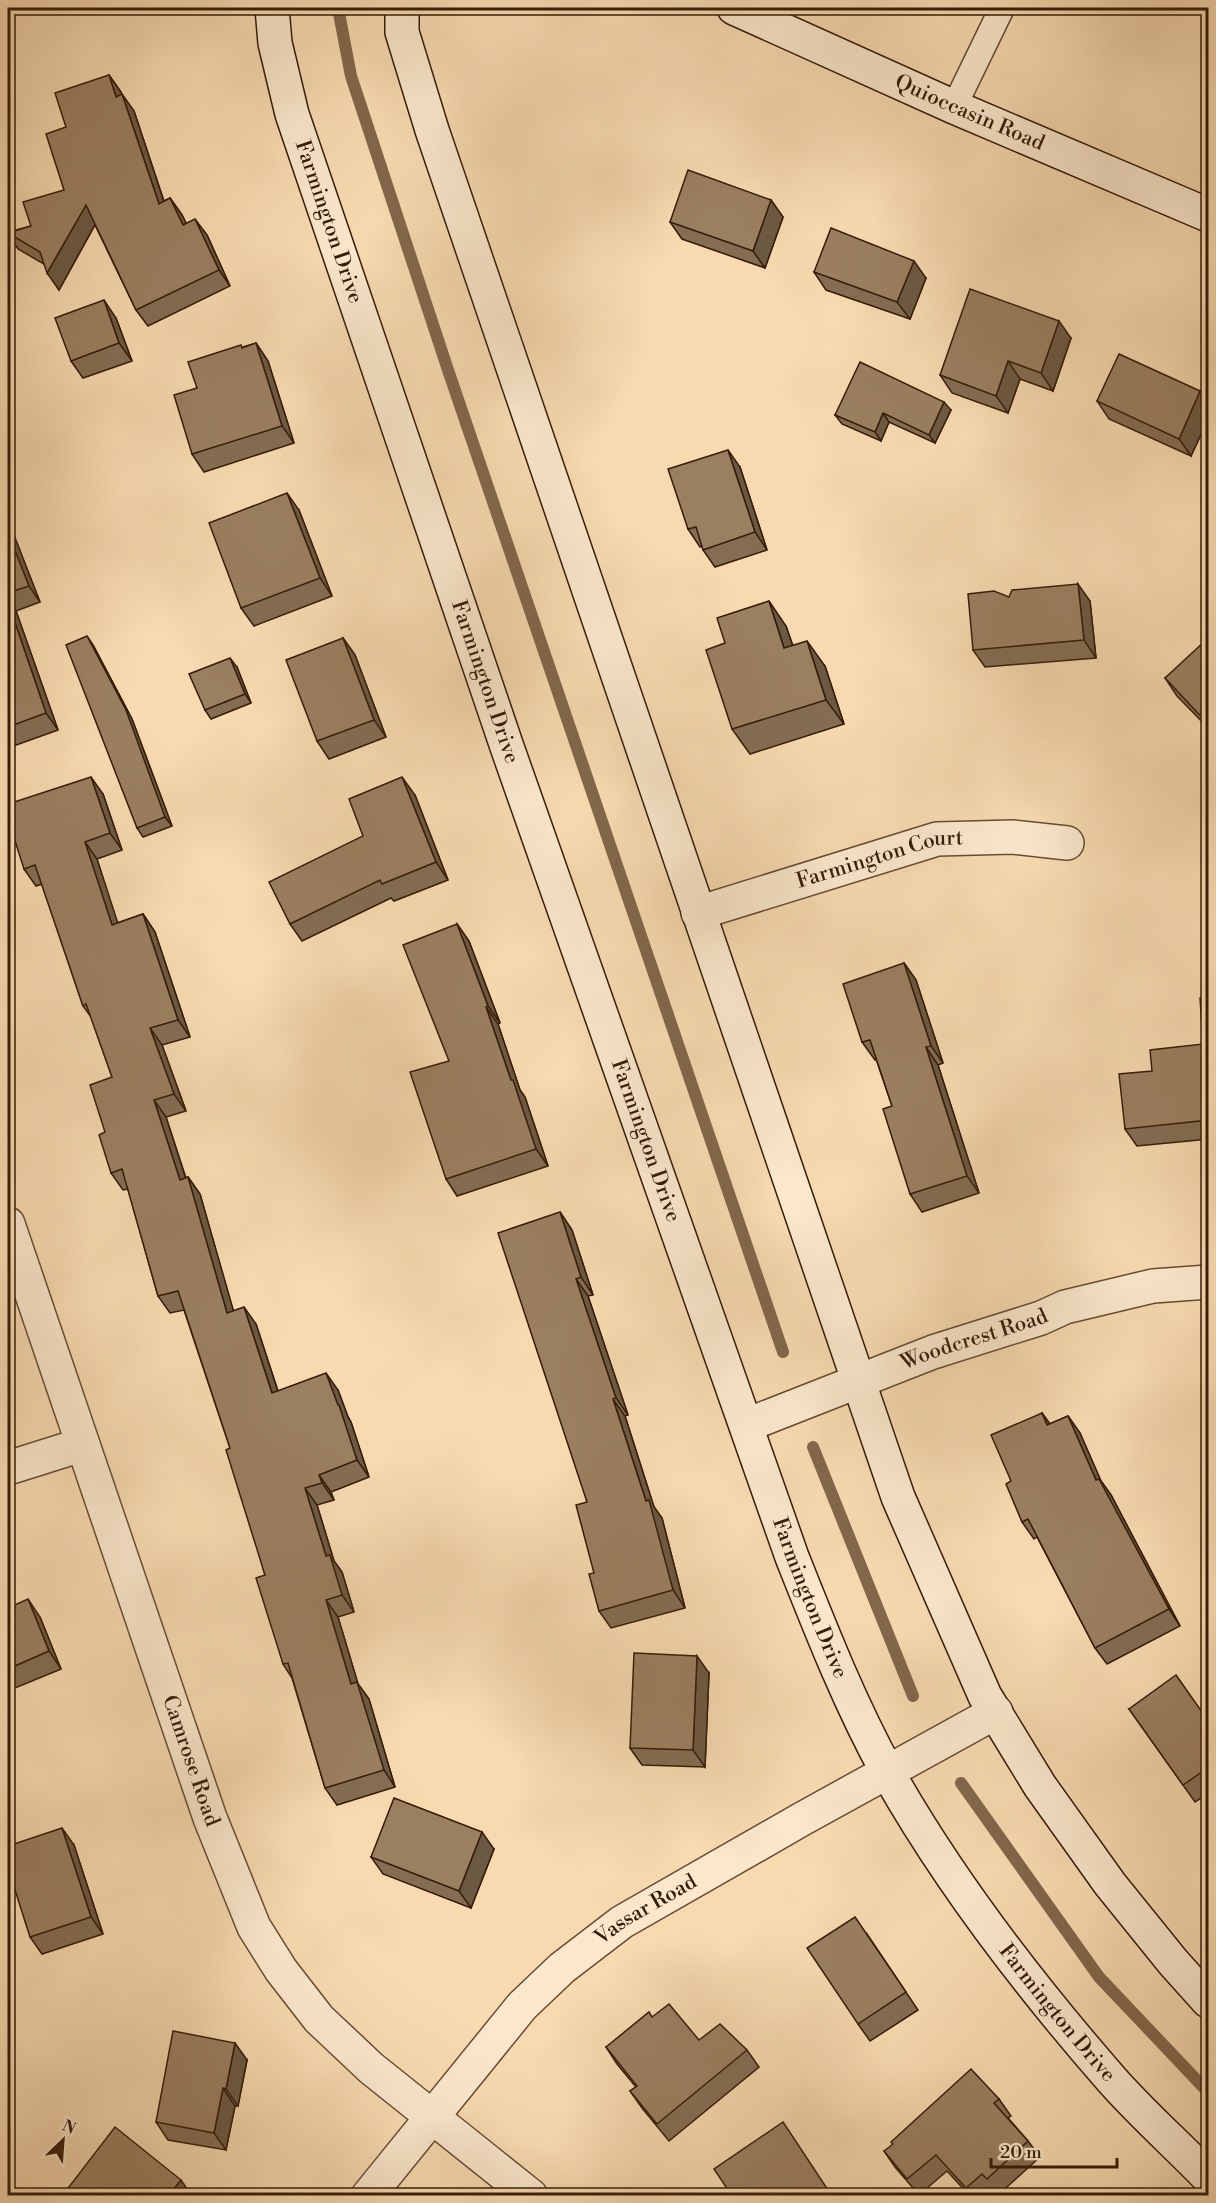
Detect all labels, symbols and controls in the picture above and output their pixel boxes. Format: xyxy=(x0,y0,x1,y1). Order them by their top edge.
street label: Quioccasin Road xyxy=(891,69,1049,157)
street label: Farmington Drive xyxy=(289,137,368,307)
street label: Farmington Drive xyxy=(445,597,525,767)
street label: Farmington Court xyxy=(793,825,964,895)
street label: Farmington Drive xyxy=(605,1056,686,1226)
street label: Woodcrest Road xyxy=(896,1303,1052,1377)
street label: Farmington Drive xyxy=(766,1514,853,1683)
street label: Camrose Road xyxy=(156,1692,225,1830)
street label: Vassar Road xyxy=(589,1869,702,1952)
street label: Farmington Drive xyxy=(993,1939,1121,2088)
north arrow xyxy=(33,2110,93,2170)
text: N xyxy=(59,2116,79,2139)
scale bar xyxy=(991,2131,1117,2169)
text: 20 m xyxy=(1000,2141,1042,2164)

